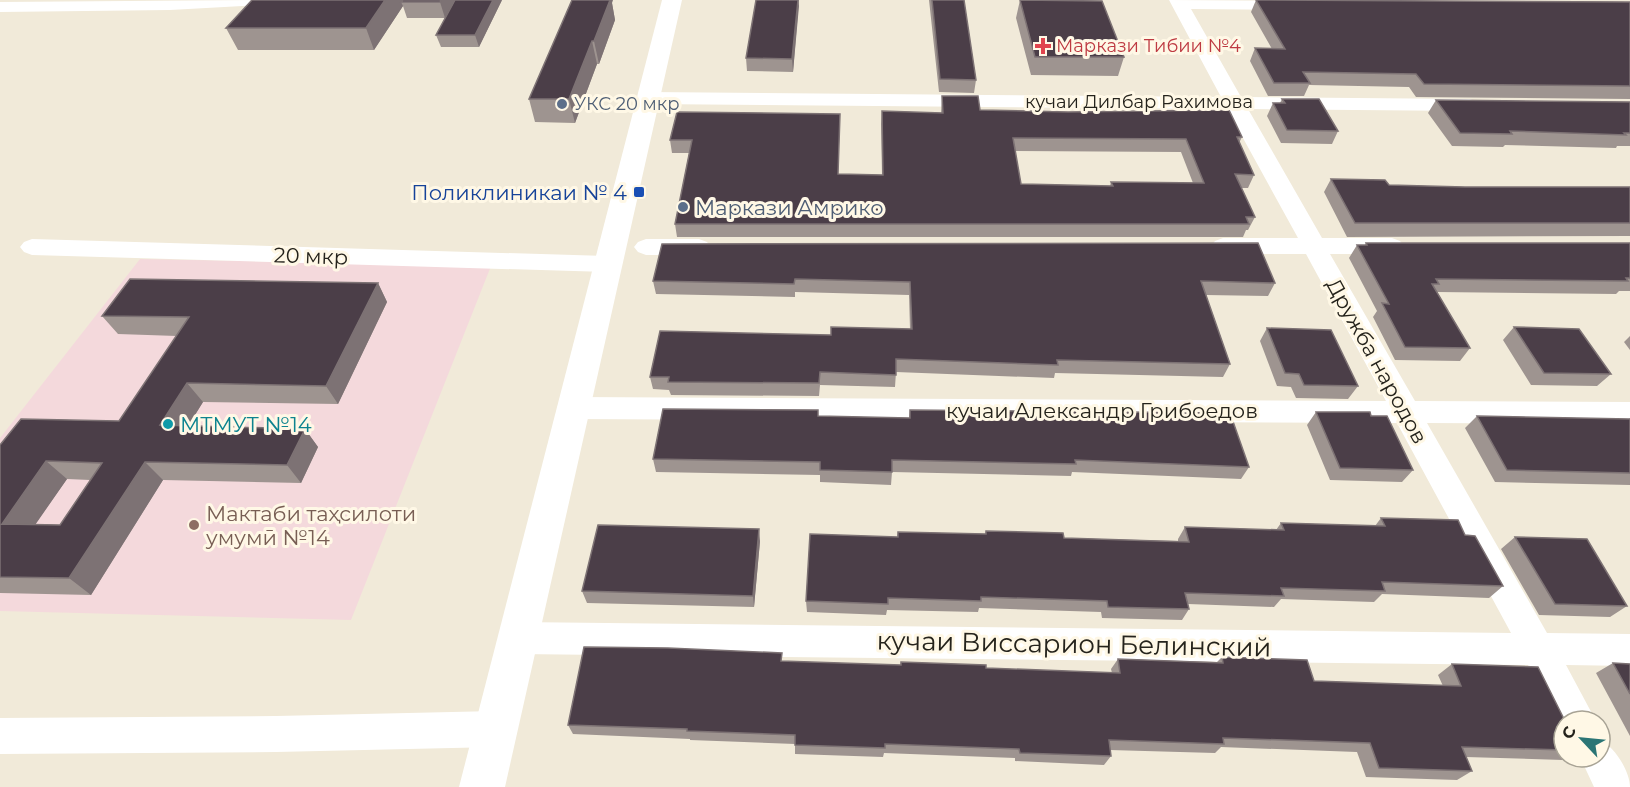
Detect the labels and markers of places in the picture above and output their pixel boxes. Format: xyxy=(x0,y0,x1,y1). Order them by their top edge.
place label: Маркази Тибии №4 xyxy=(1056,35,1241,57)
marker: Маркази Тибии №4 xyxy=(1034,37,1052,55)
place label: УКС 20 мкр xyxy=(574,93,680,115)
marker: УКС 20 мкр xyxy=(555,97,569,111)
place label: Поликлиникаи № 4 xyxy=(411,180,627,205)
marker: Поликлиникаи № 4 xyxy=(632,185,646,199)
place label: Маркази Амрико xyxy=(695,195,884,220)
marker: Маркази Амрико xyxy=(676,200,690,214)
place label: МТМУТ №14 xyxy=(180,412,312,437)
marker: МТМУТ №14 xyxy=(161,417,175,431)
place label: Мактаби таҳсилоти умумӣ №14 xyxy=(205,501,416,550)
marker: Мактаби таҳсилоти умумӣ №14 xyxy=(187,518,201,532)

